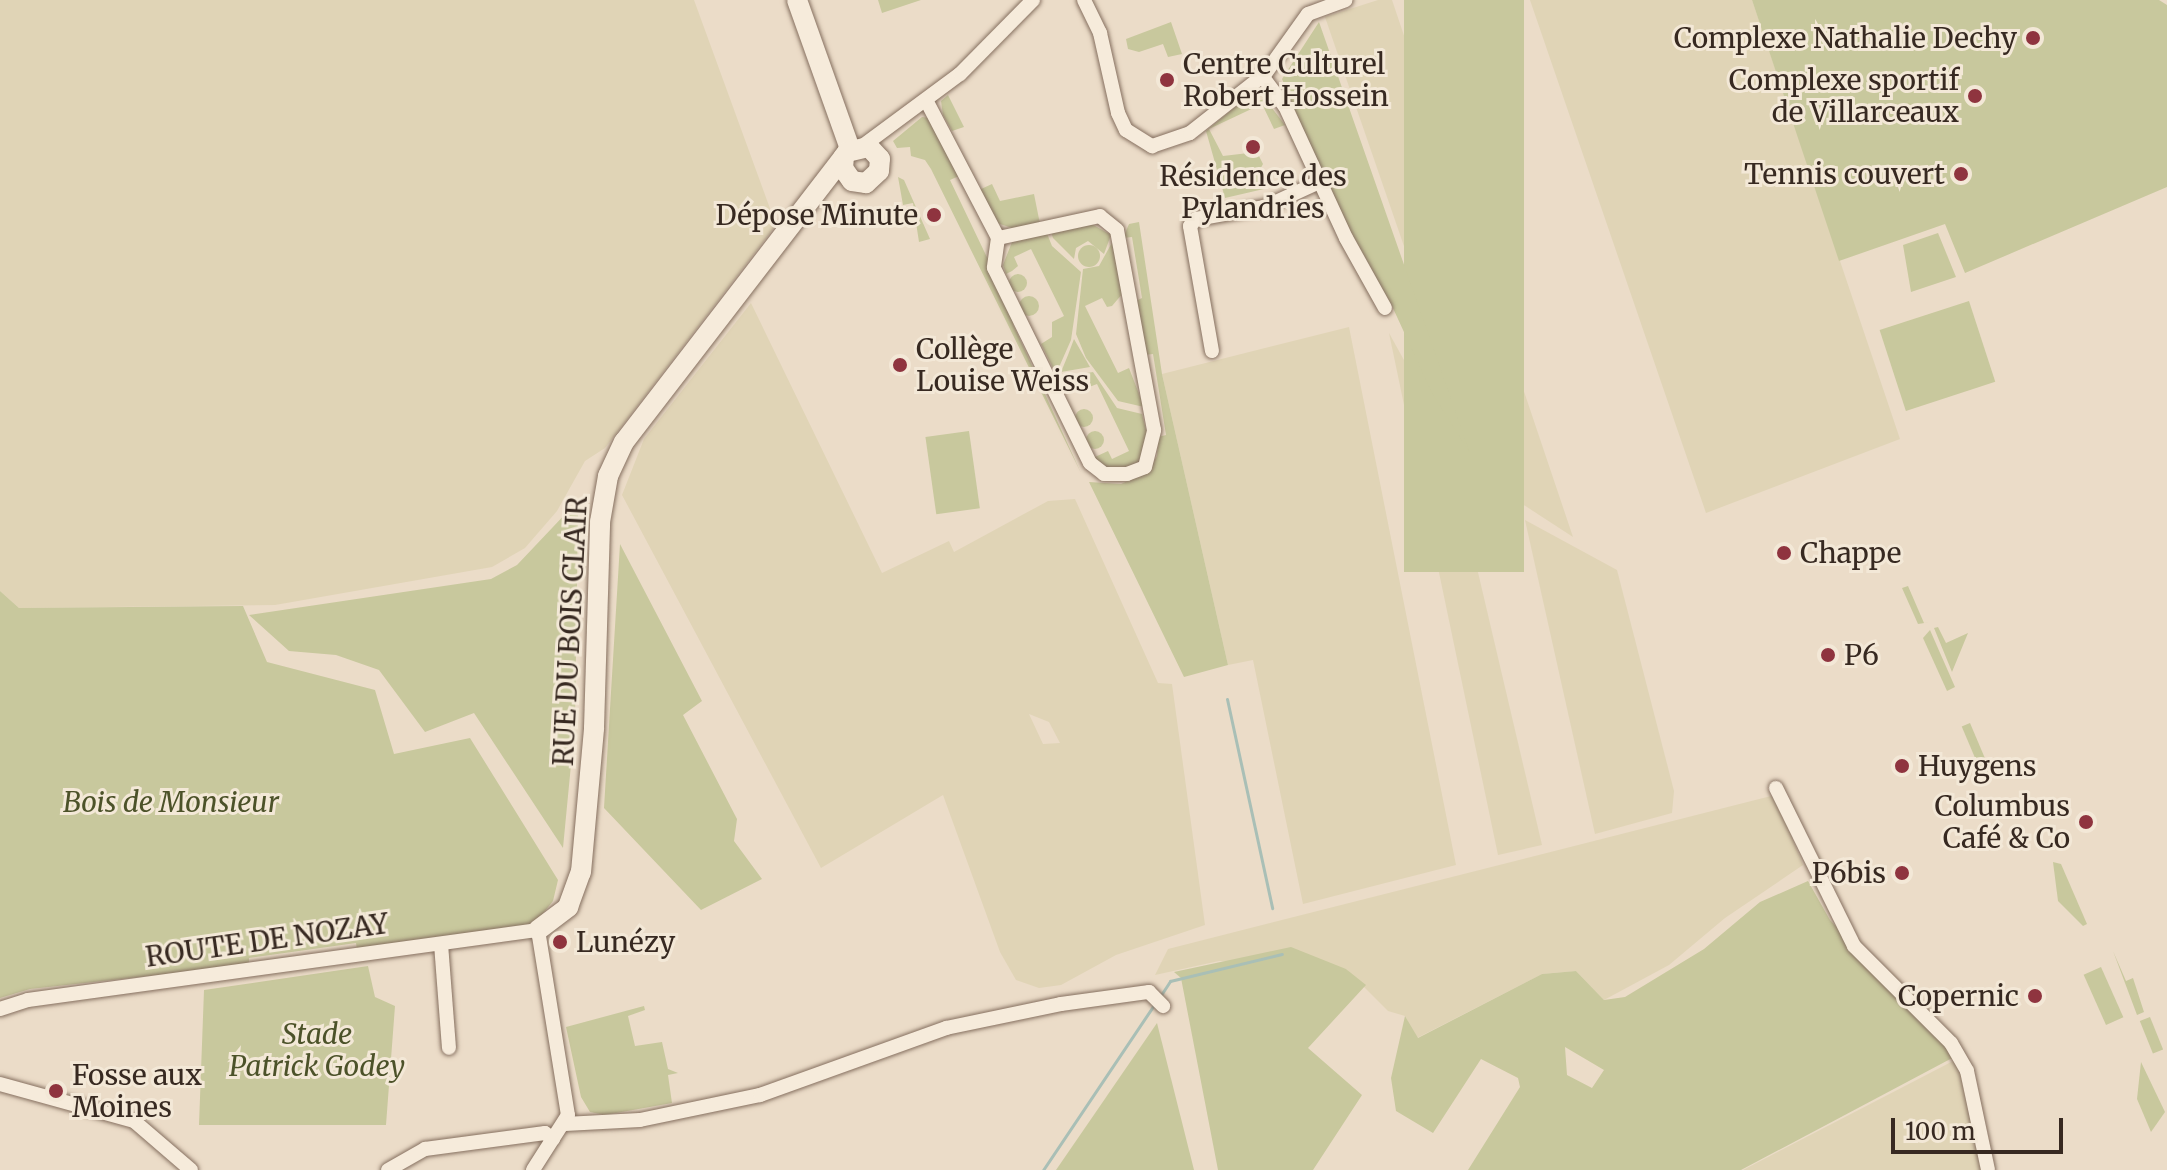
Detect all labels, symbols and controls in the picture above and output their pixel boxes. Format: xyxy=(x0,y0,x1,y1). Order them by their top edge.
place label: Complexe Nathalie Dechy xyxy=(1674,21,2017,55)
marker: Complexe Nathalie Dechy xyxy=(2024,29,2042,47)
place label: Centre Culturel Robert Hossein xyxy=(1183,47,1389,113)
place label: Complexe sportif de Villarceaux xyxy=(1729,63,1959,129)
marker: Centre Culturel Robert Hossein xyxy=(1158,71,1176,89)
marker: Complexe sportif de Villarceaux xyxy=(1966,87,1984,105)
marker: Résidence des Pylandries xyxy=(1244,138,1262,156)
place label: Tennis couvert xyxy=(1744,157,1945,191)
place label: Résidence des Pylandries xyxy=(1159,159,1347,225)
marker: Tennis couvert xyxy=(1952,165,1970,183)
place label: Dépose Minute xyxy=(715,198,918,232)
marker: Dépose Minute xyxy=(925,206,943,224)
place label: Collège Louise Weiss xyxy=(916,332,1089,398)
marker: Collège Louise Weiss xyxy=(891,356,909,374)
street label: RUE DU BOIS CLAIR xyxy=(546,495,594,767)
place label: Chappe xyxy=(1800,536,1901,570)
marker: Chappe xyxy=(1775,544,1793,562)
place label: P6 xyxy=(1844,638,1879,672)
marker: P6 xyxy=(1819,646,1837,664)
place label: Huygens xyxy=(1918,749,2037,783)
marker: Huygens xyxy=(1893,757,1911,775)
park label: Bois de Monsieur xyxy=(63,785,279,819)
place label: Columbus Café & Co xyxy=(1935,789,2070,855)
marker: Columbus Café & Co xyxy=(2077,813,2095,831)
place label: P6bis xyxy=(1812,856,1886,890)
marker: P6bis xyxy=(1893,864,1911,882)
street label: ROUTE DE NOZAY xyxy=(143,906,391,974)
place label: Lunézy xyxy=(576,925,675,959)
marker: Lunézy xyxy=(551,933,569,951)
place label: Copernic xyxy=(1898,979,2019,1013)
marker: Copernic xyxy=(2026,987,2044,1005)
park label: Stade Patrick Godey xyxy=(229,1017,405,1083)
place label: Fosse aux Moines xyxy=(72,1058,202,1124)
marker: Fosse aux Moines xyxy=(47,1082,65,1100)
scale bar xyxy=(1895,1102,2067,1152)
text: 100 m xyxy=(1905,1116,1975,1147)

